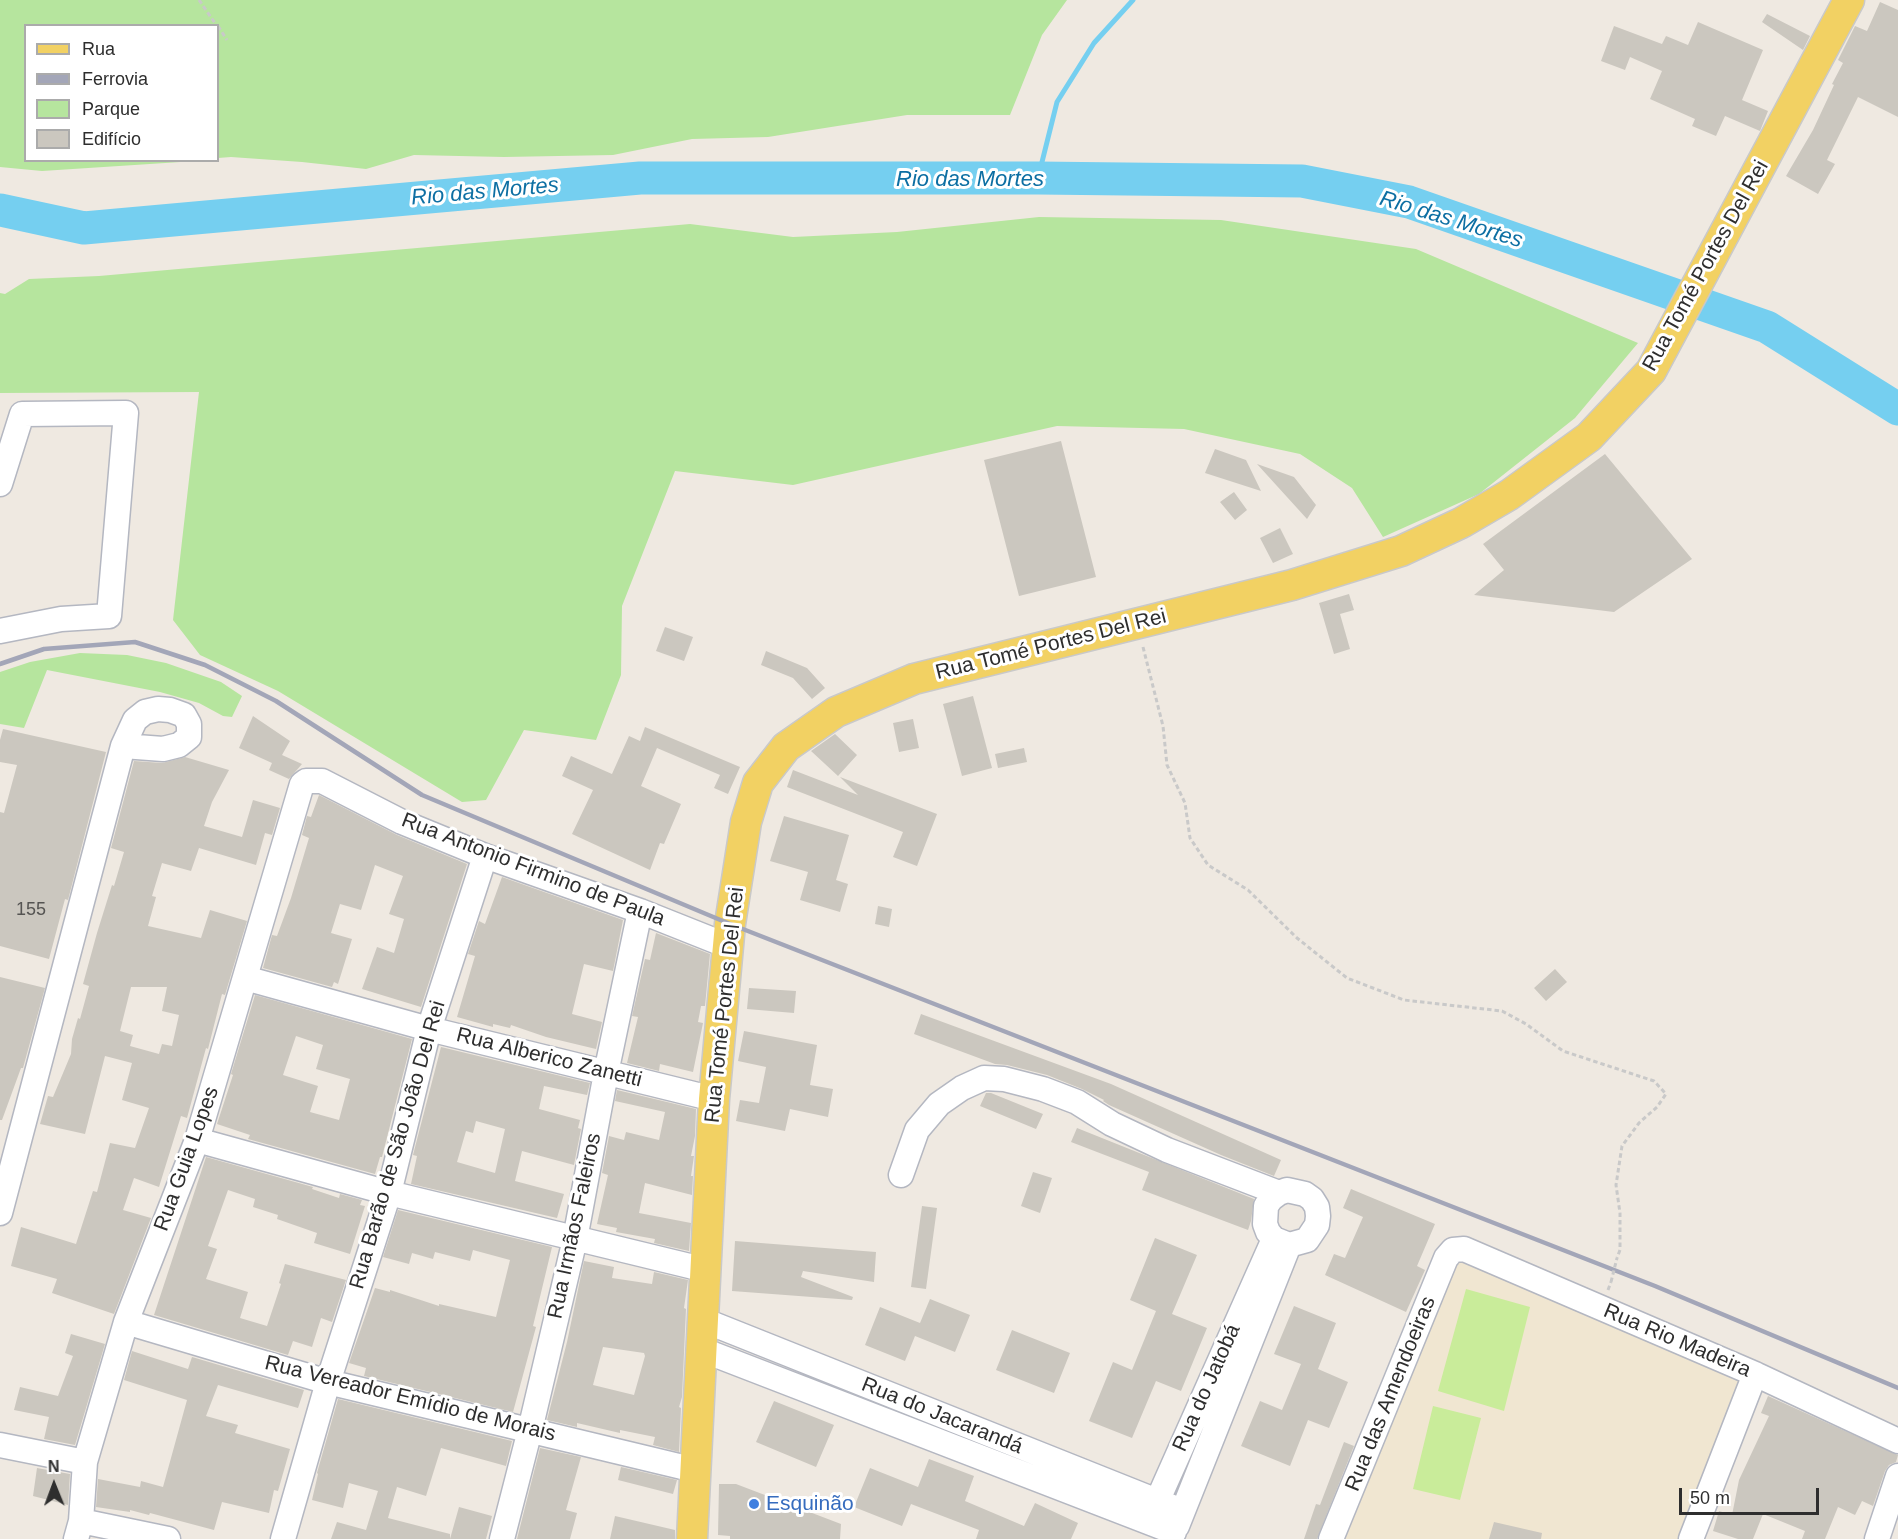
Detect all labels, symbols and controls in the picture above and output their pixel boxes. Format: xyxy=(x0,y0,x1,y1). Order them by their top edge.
legend xyxy=(24,24,219,162)
text: Rua xyxy=(82,39,115,59)
text: Ferrovia xyxy=(82,69,148,89)
text: Parque xyxy=(82,99,140,119)
text: Edifício xyxy=(82,129,141,149)
street label: Rua Tomé Portes Del Rei xyxy=(1638,156,1774,376)
water label: Rio das Mortes xyxy=(896,167,1044,193)
water label: Rio das Mortes xyxy=(410,172,560,212)
water label: Rio das Mortes xyxy=(1376,186,1526,254)
street label: Rua Tomé Portes Del Rei xyxy=(933,604,1169,686)
street label: Rua Antonio Firmino de Paula xyxy=(398,808,668,932)
street label: Rua Tomé Portes Del Rei xyxy=(700,886,750,1124)
house number: 155 xyxy=(16,899,46,921)
street label: Rua Barão de São João Del Rei xyxy=(345,998,451,1292)
street label: Rua Alberico Zanetti xyxy=(454,1023,644,1093)
street label: Rua Guia Lopes xyxy=(149,1083,225,1235)
street label: Rua Irmãos Faleiros xyxy=(543,1131,607,1321)
street label: Rua das Amendoeiras xyxy=(1340,1293,1442,1495)
street label: Rua Rio Madeira xyxy=(1600,1299,1754,1383)
street label: Rua do Jatobá xyxy=(1168,1320,1246,1456)
street label: Rua Vereador Emídio de Morais xyxy=(262,1351,558,1447)
street label: Rua do Jacarandá xyxy=(858,1372,1026,1460)
north arrow xyxy=(24,1455,84,1515)
text: N xyxy=(48,1458,60,1475)
scale bar xyxy=(1682,1476,1822,1514)
text: 50 m xyxy=(1690,1488,1730,1508)
place label: Esquinão xyxy=(766,1491,854,1517)
marker: Esquinão xyxy=(747,1497,761,1511)

